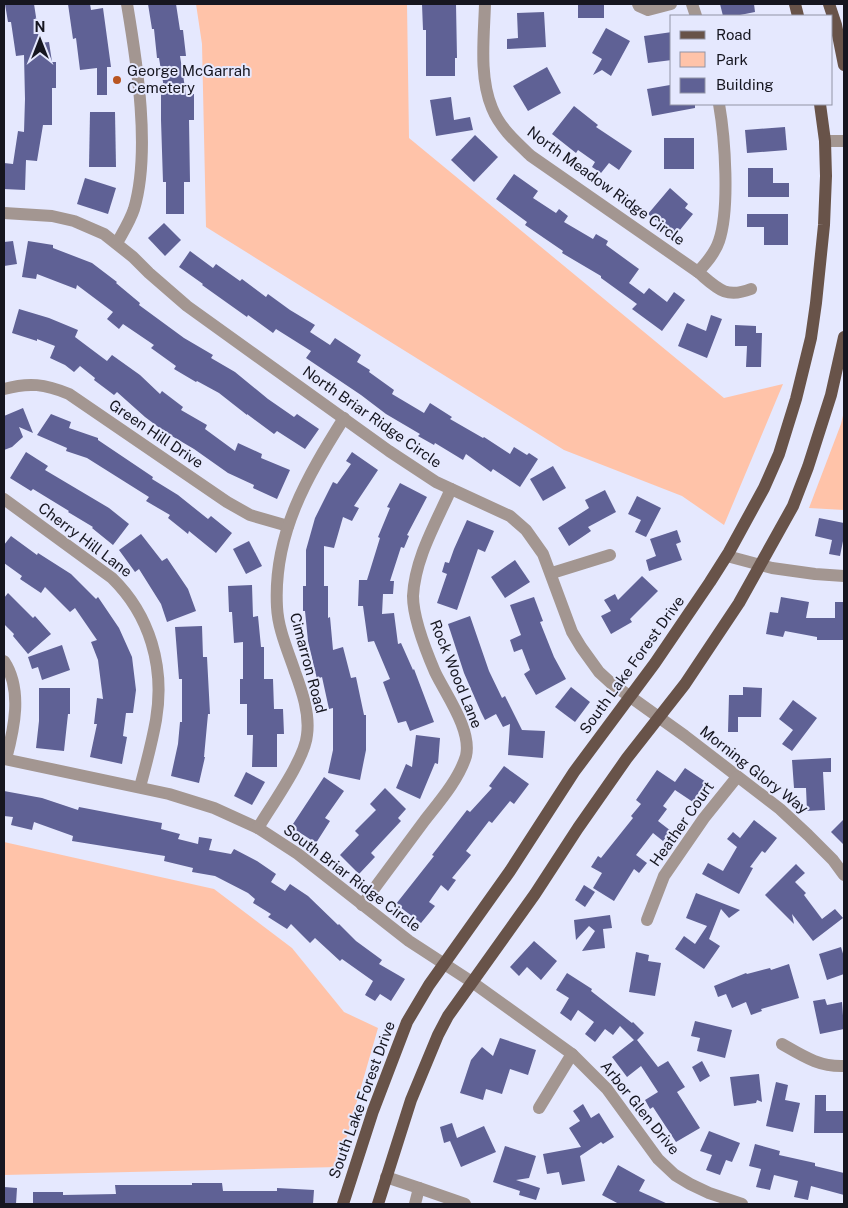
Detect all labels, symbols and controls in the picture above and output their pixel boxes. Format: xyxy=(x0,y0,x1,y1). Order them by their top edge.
north arrow xyxy=(15,15,65,65)
legend xyxy=(670,15,833,105)
text: N xyxy=(35,19,45,35)
text: Road xyxy=(716,26,752,43)
text: Park xyxy=(716,51,748,68)
place label: George McGarrah Cemetery xyxy=(127,62,251,96)
marker: George McGarrah Cemetery xyxy=(111,74,123,86)
text: Building xyxy=(716,76,774,93)
street label: North Meadow Ridge Circle xyxy=(524,123,688,248)
street label: North Briar Ridge Circle xyxy=(300,362,445,471)
street label: Green Hill Drive xyxy=(106,396,207,471)
street label: Cherry Hill Lane xyxy=(35,499,135,580)
street label: South Lake Forest Drive xyxy=(576,592,687,737)
street label: Cimarron Road xyxy=(287,611,330,715)
street label: Rock Wood Lane xyxy=(427,617,486,730)
street label: Morning Glory Way xyxy=(697,722,812,817)
street label: Heather Court xyxy=(646,778,717,869)
street label: South Briar Ridge Circle xyxy=(280,820,424,935)
street label: South Lake Forest Drive xyxy=(325,1019,398,1181)
street label: Arbor Glen Drive xyxy=(597,1058,683,1158)

